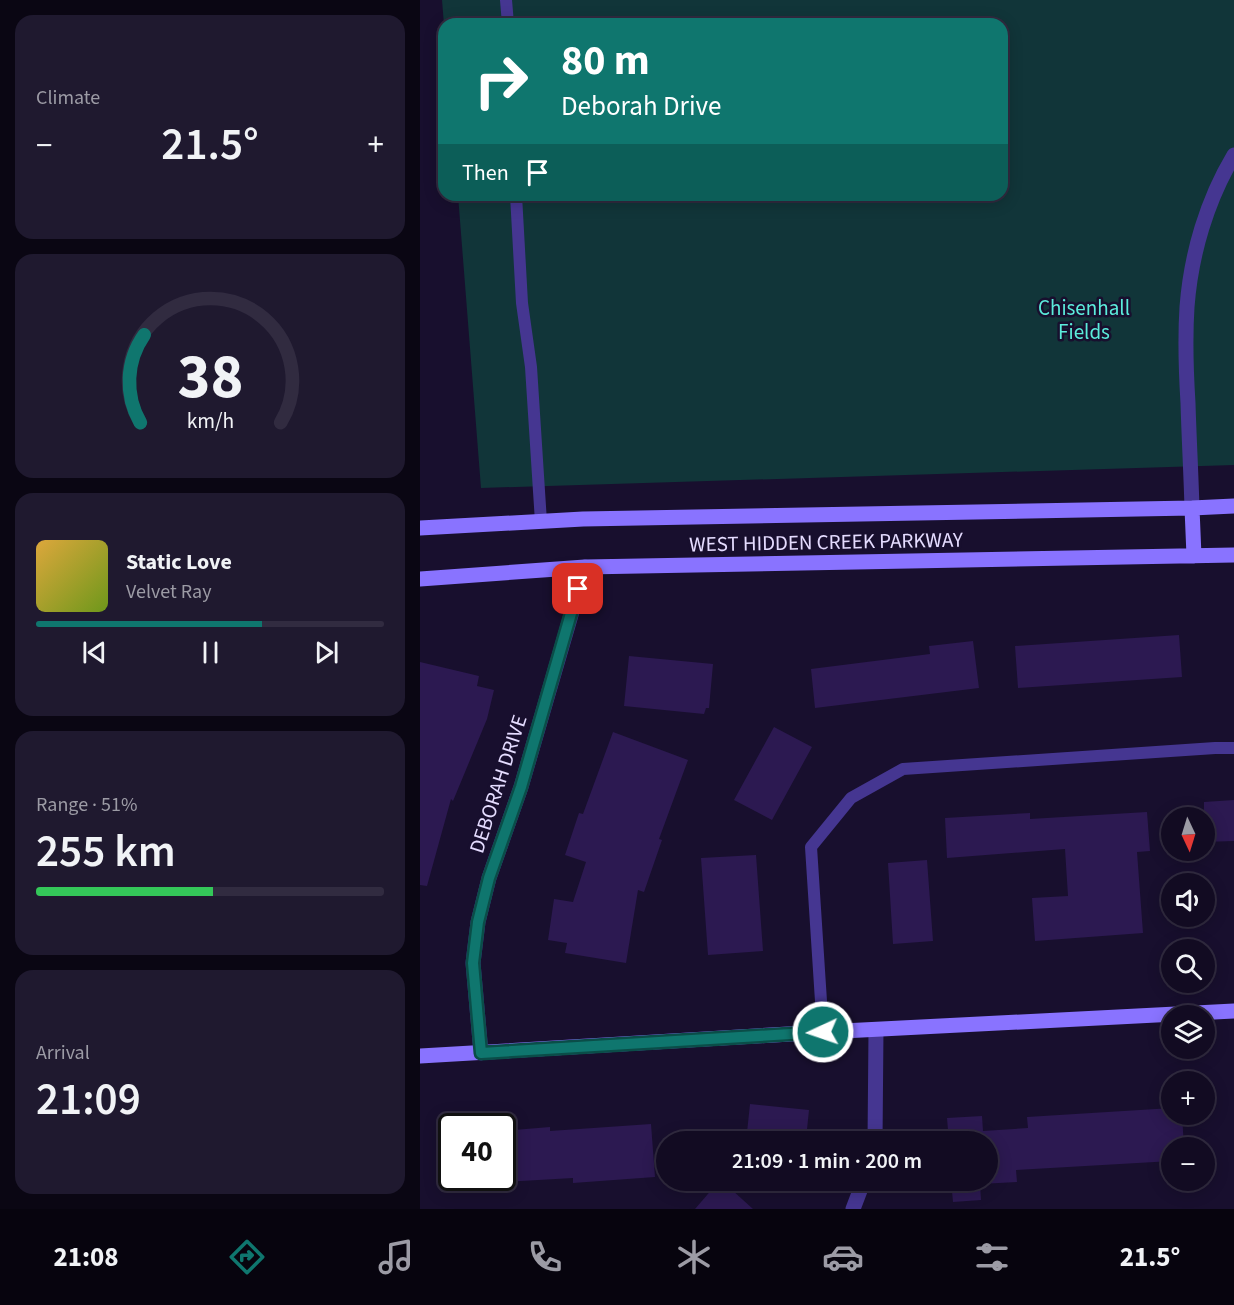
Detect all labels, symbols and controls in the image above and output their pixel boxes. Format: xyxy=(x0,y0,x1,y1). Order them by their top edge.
text: 80 m xyxy=(561,31,650,91)
icon: right xyxy=(462,42,540,120)
text: Climate xyxy=(36,84,100,112)
text: Deborah Drive xyxy=(561,87,722,126)
text: 21.5° xyxy=(161,113,259,177)
text: − xyxy=(36,122,52,169)
text: + xyxy=(368,122,384,169)
icon: arrive xyxy=(521,156,554,189)
text: Then xyxy=(462,157,509,189)
park label: Chisenhall Fields xyxy=(1038,293,1130,347)
text: 38 xyxy=(177,333,243,422)
text: km/h xyxy=(186,406,234,437)
street label: WEST HIDDEN CREEK PARKWAY xyxy=(689,525,964,559)
text: Static Love xyxy=(126,546,232,578)
pin xyxy=(552,563,603,614)
icon: arrive xyxy=(561,572,594,605)
text: Velvet Ray xyxy=(126,578,212,606)
icon: previous xyxy=(78,636,111,669)
icon: pause xyxy=(194,636,227,669)
icon: next xyxy=(310,636,343,669)
street label: DEBORAH DRIVE xyxy=(462,711,534,857)
text: Range · 51% xyxy=(36,791,137,819)
north arrow xyxy=(1161,807,1215,861)
map controls xyxy=(1161,807,1215,1191)
text: 255 km xyxy=(36,820,176,884)
button: sound xyxy=(1161,873,1215,927)
button: search xyxy=(1161,939,1215,993)
position arrow xyxy=(791,1000,855,1064)
button: layers xyxy=(1161,1005,1215,1059)
text: Arrival xyxy=(36,1039,90,1067)
text: 21:09 xyxy=(36,1068,141,1132)
button: + xyxy=(1161,1071,1215,1125)
speed limit sign: 40 xyxy=(438,1113,516,1191)
button: − xyxy=(1161,1137,1215,1191)
text: 21:09 · 1 min · 200 m xyxy=(732,1145,922,1177)
icon: directions xyxy=(226,1236,268,1278)
icon: music xyxy=(375,1236,417,1278)
icon: phone xyxy=(524,1236,566,1278)
icon: climate xyxy=(673,1236,715,1278)
icon: car xyxy=(822,1236,864,1278)
icon: filters xyxy=(971,1236,1013,1278)
text: 21:08 xyxy=(54,1238,119,1277)
text: 21.5° xyxy=(1120,1238,1180,1277)

